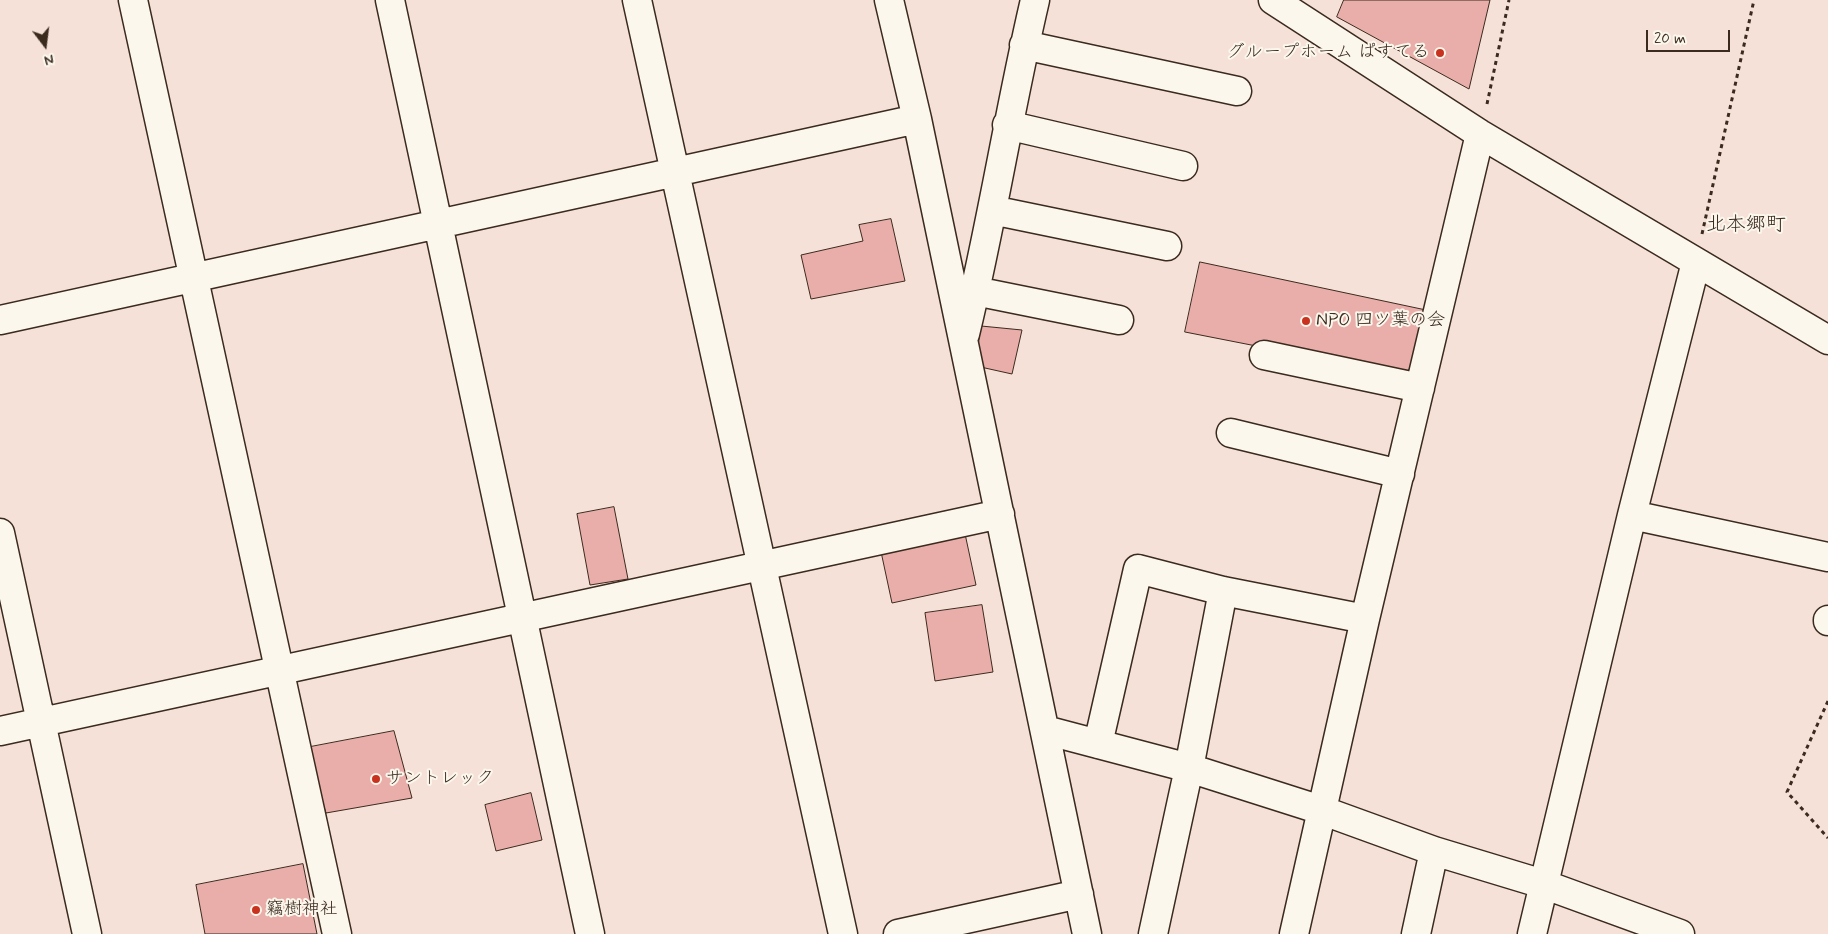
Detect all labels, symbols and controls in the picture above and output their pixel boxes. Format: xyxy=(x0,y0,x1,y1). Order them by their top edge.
north arrow xyxy=(20,20,70,70)
scale bar xyxy=(1648,20,1732,52)
text: 20 m xyxy=(1654,29,1686,49)
place label: グループホーム ぱすてる xyxy=(1226,42,1430,64)
marker: グループホーム ぱすてる xyxy=(1434,47,1446,59)
text: N xyxy=(42,50,56,69)
district label: 北本郷町 xyxy=(1706,214,1786,238)
place label: NPO 四ツ葉の会 xyxy=(1316,310,1445,332)
marker: NPO 四ツ葉の会 xyxy=(1300,315,1312,327)
place label: サントレック xyxy=(386,768,494,790)
marker: サントレック xyxy=(370,773,382,785)
place label: 竊樹神社 xyxy=(266,899,338,921)
marker: 竊樹神社 xyxy=(250,904,262,916)

